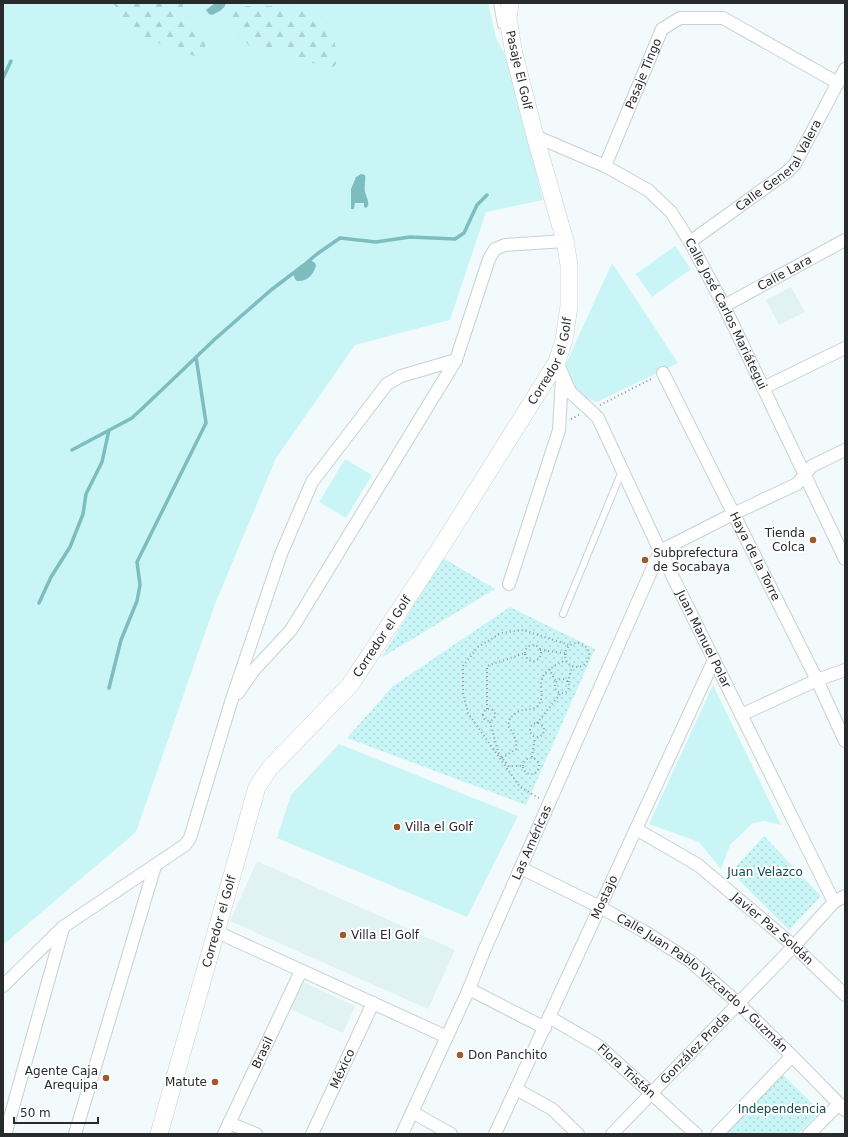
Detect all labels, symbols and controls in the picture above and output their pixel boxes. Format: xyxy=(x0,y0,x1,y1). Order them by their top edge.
street label: Pasaje El Golf xyxy=(503,29,535,112)
street label: Pasaje Tingo xyxy=(623,36,664,111)
street label: Calle General Valera xyxy=(733,117,824,214)
street label: Calle José Carlos Mariátegui xyxy=(682,236,770,392)
street label: Calle Lara xyxy=(755,252,814,293)
street label: Corredor el Golf xyxy=(525,316,574,407)
street label: Haya de la Torre xyxy=(727,510,783,603)
place label: Tienda Colca xyxy=(764,526,805,554)
marker: Tienda Colca xyxy=(808,535,818,545)
place label: Subprefectura de Socabaya xyxy=(653,546,738,574)
marker: Subprefectura de Socabaya xyxy=(640,555,650,565)
street label: Juan Manuel Polar xyxy=(673,587,734,690)
street label: Corredor el Golf xyxy=(350,592,414,680)
street label: Las Américas xyxy=(509,803,554,882)
place label: Villa el Golf xyxy=(405,820,474,834)
marker: Villa el Golf xyxy=(392,822,402,832)
park label: Juan Velazco xyxy=(726,865,803,879)
street label: Corredor el Golf xyxy=(199,873,239,969)
street label: Mostajo xyxy=(588,873,621,921)
street label: Javier Paz Soldán xyxy=(729,889,816,968)
street label: Calle Juan Pablo Vizcardo y Guzmán xyxy=(614,911,791,1055)
place label: Villa El Golf xyxy=(351,928,420,942)
marker: Villa El Golf xyxy=(338,930,348,940)
street label: González Prada xyxy=(657,1010,732,1087)
street label: Brasil xyxy=(249,1034,276,1071)
street label: Flora Tristán xyxy=(595,1041,658,1101)
street label: México xyxy=(327,1047,358,1091)
place label: Don Panchito xyxy=(468,1048,547,1062)
marker: Don Panchito xyxy=(455,1050,465,1060)
place label: Agente Caja Arequipa xyxy=(25,1064,98,1092)
marker: Agente Caja Arequipa xyxy=(101,1073,111,1083)
place label: Matute xyxy=(165,1075,207,1089)
marker: Matute xyxy=(210,1077,220,1087)
scale bar xyxy=(14,1099,98,1125)
park label: Independencia xyxy=(738,1102,826,1116)
text: 50 m xyxy=(20,1106,51,1120)

